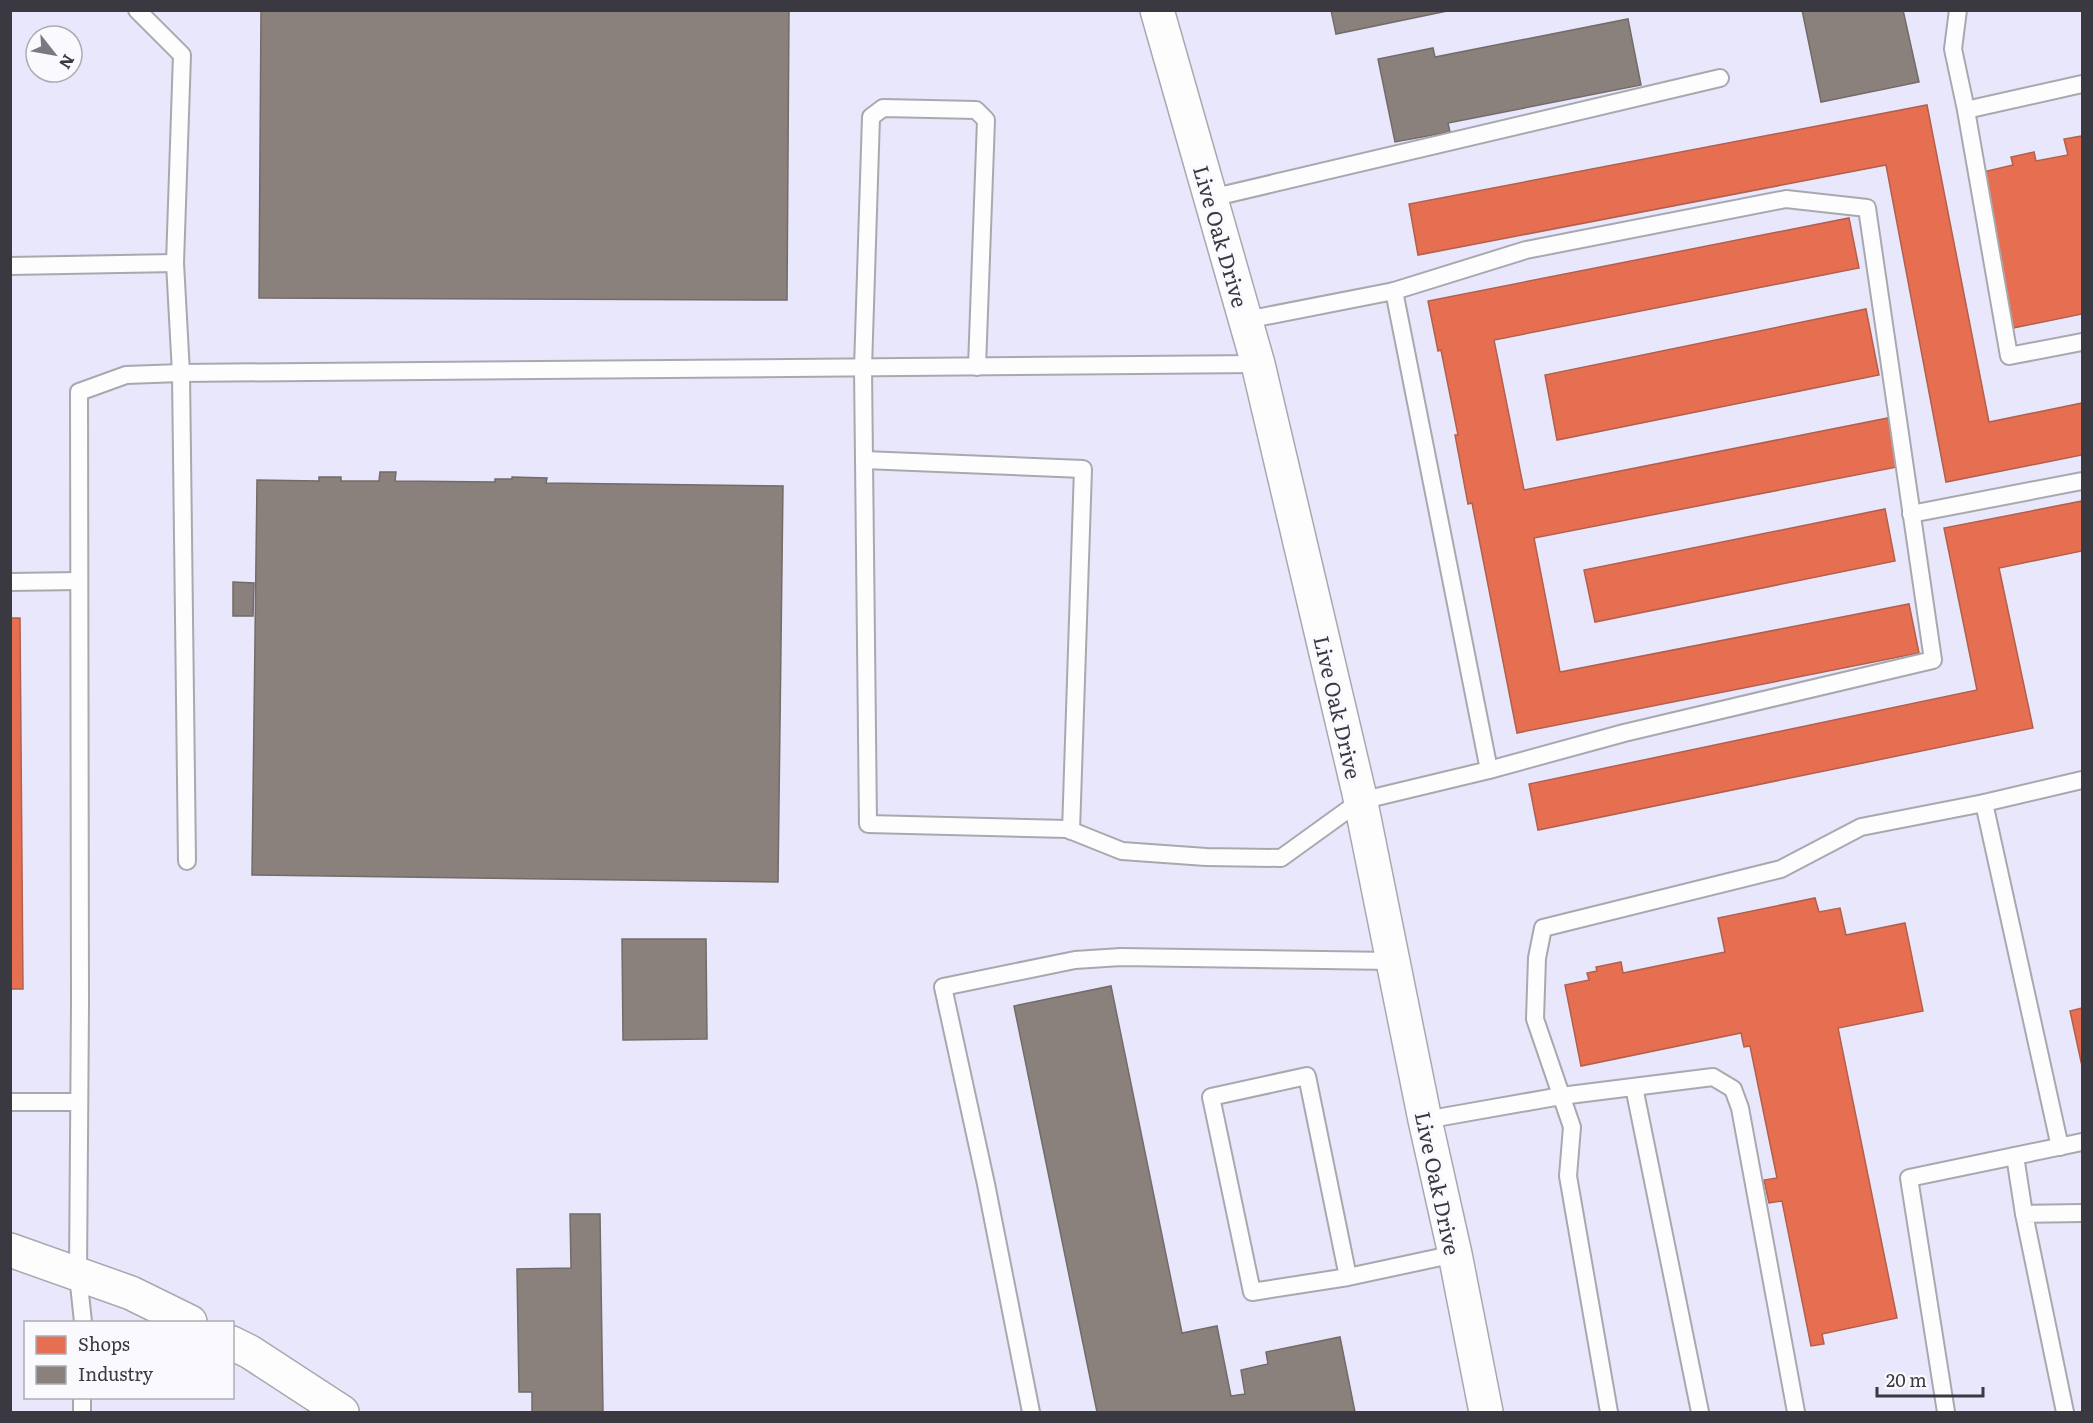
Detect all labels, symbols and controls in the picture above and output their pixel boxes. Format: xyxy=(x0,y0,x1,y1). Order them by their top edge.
north arrow xyxy=(24,24,84,84)
text: N xyxy=(54,50,81,74)
street label: Live Oak Drive xyxy=(1187,161,1257,311)
street label: Live Oak Drive xyxy=(1307,632,1371,782)
street label: Live Oak Drive xyxy=(1409,1108,1469,1258)
legend xyxy=(24,1321,234,1399)
text: Shops xyxy=(78,1330,130,1357)
text: Industry xyxy=(78,1360,154,1387)
scale bar xyxy=(1877,1360,1984,1398)
text: 20 m xyxy=(1886,1366,1927,1393)

